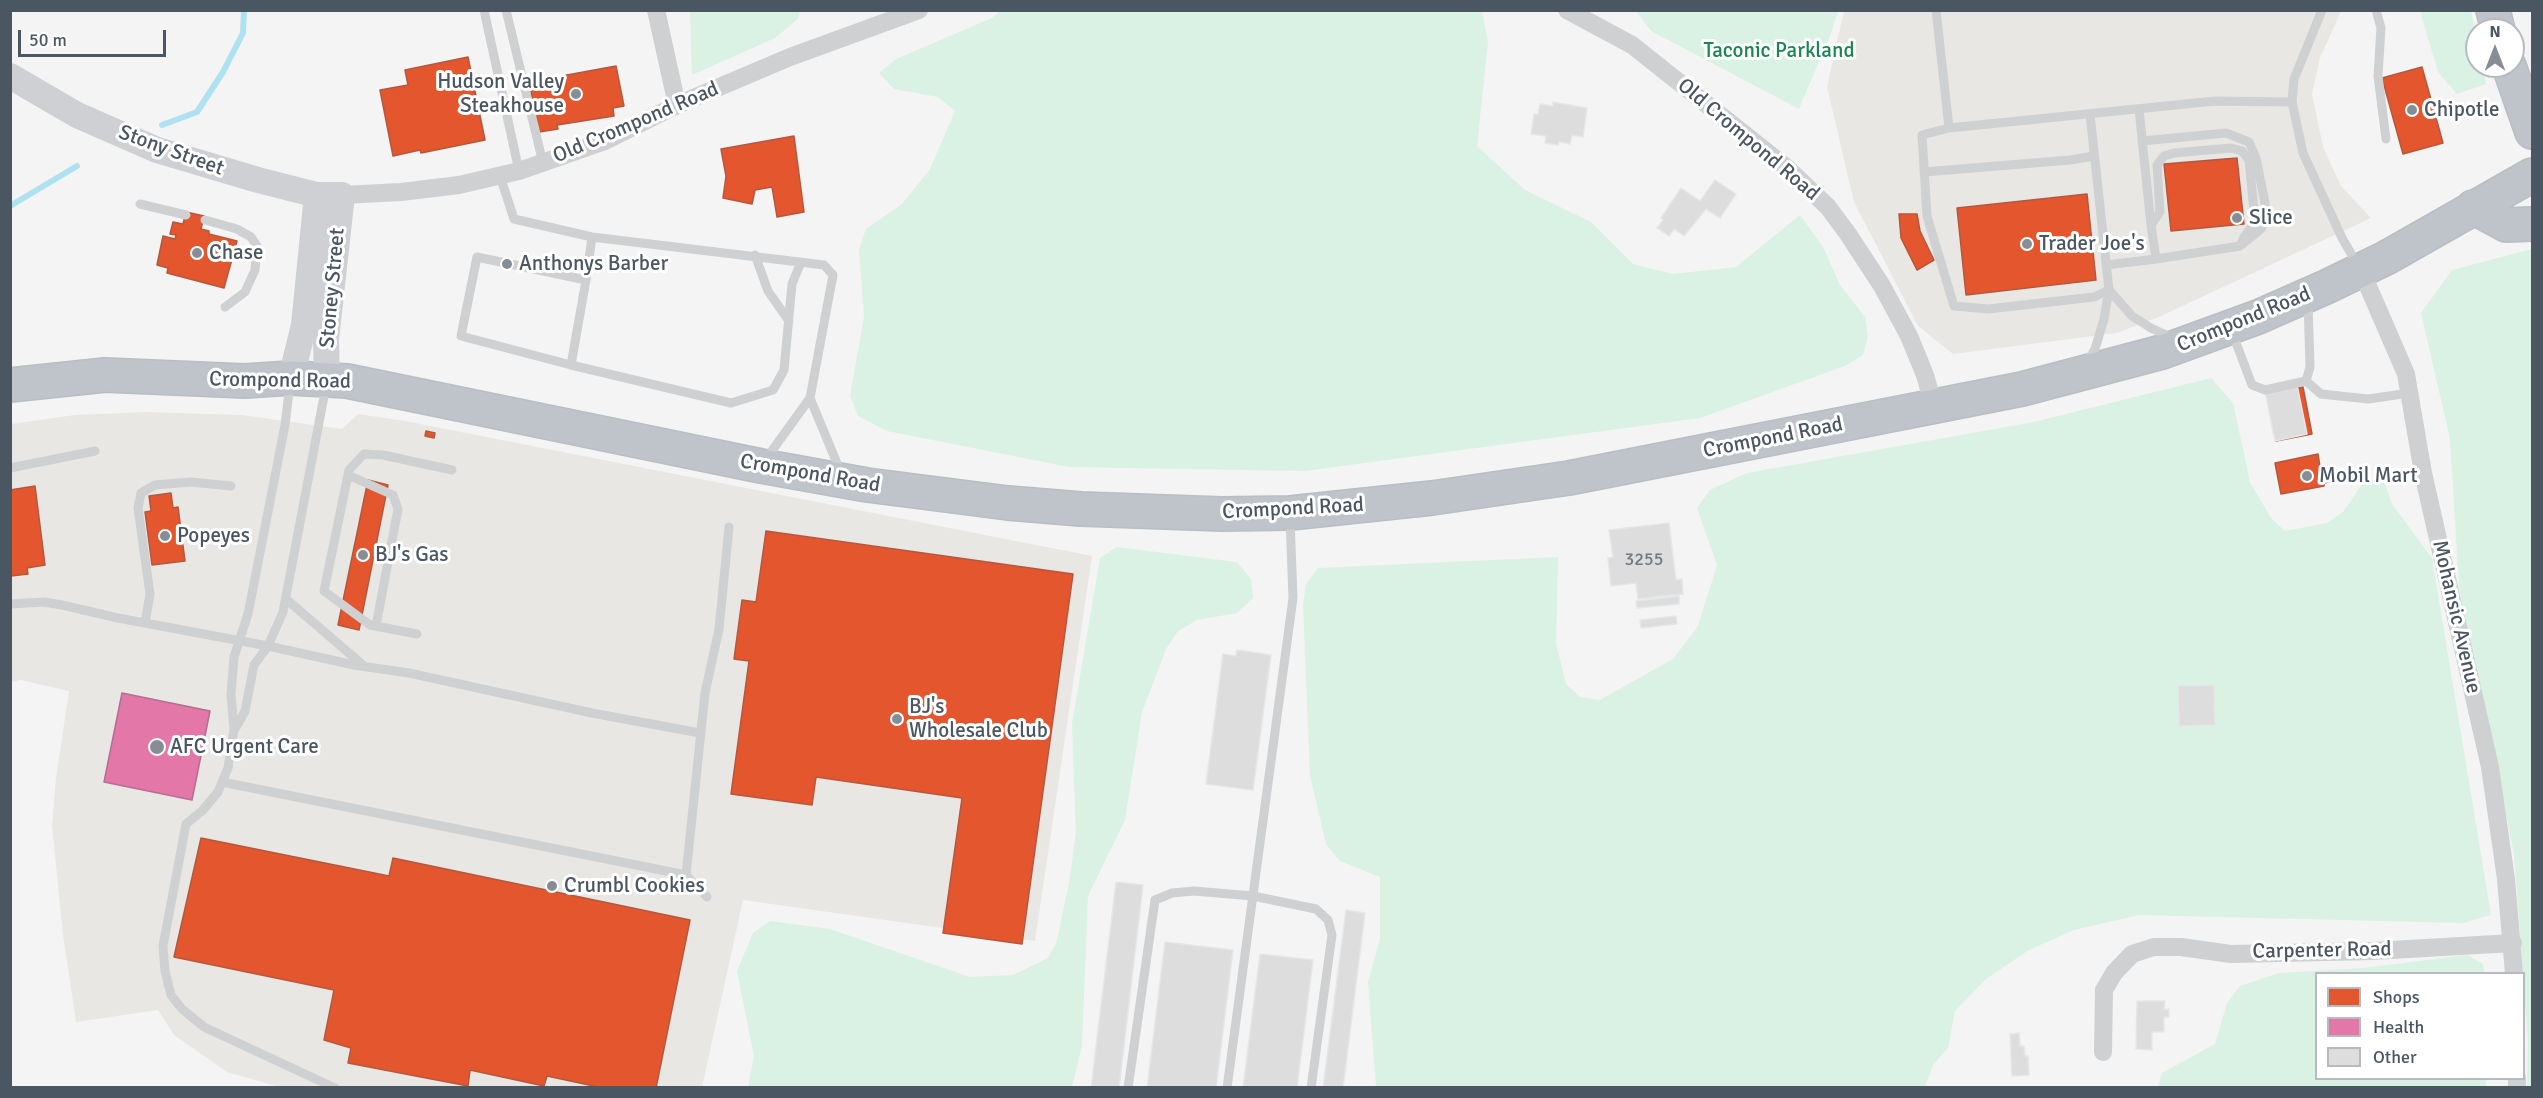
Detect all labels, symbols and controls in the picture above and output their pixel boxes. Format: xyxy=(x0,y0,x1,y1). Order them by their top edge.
scale bar xyxy=(21,18,170,56)
north arrow xyxy=(2465,18,2525,78)
text: N xyxy=(2489,22,2501,42)
text: 50 m xyxy=(29,29,67,51)
park label: Taconic Parkland xyxy=(1703,38,1855,64)
place label: Hudson Valley Steakhouse xyxy=(437,69,564,119)
street label: Old Crompond Road xyxy=(1672,73,1824,207)
street label: Old Crompond Road xyxy=(549,77,723,169)
marker: Hudson Valley Steakhouse xyxy=(569,87,583,101)
place label: Chipotle xyxy=(2424,97,2499,123)
marker: Chipotle xyxy=(2405,103,2419,117)
street label: Stony Street xyxy=(115,120,227,182)
place label: Slice xyxy=(2249,205,2293,231)
marker: Slice xyxy=(2230,211,2244,225)
street label: Stoney Street xyxy=(315,227,351,349)
place label: Trader Joe's xyxy=(2039,231,2145,257)
marker: Trader Joe's xyxy=(2020,237,2034,251)
place label: Chase xyxy=(209,240,263,266)
marker: Chase xyxy=(190,246,204,260)
place label: Anthonys Barber xyxy=(519,251,668,277)
marker: Anthonys Barber xyxy=(500,257,514,271)
street label: Crompond Road xyxy=(2173,282,2315,358)
street label: Crompond Road xyxy=(209,367,351,395)
street label: Crompond Road xyxy=(1701,412,1845,464)
street label: Crompond Road xyxy=(738,449,882,499)
place label: Mobil Mart xyxy=(2319,463,2418,489)
marker: Mobil Mart xyxy=(2300,469,2314,483)
street label: Crompond Road xyxy=(1221,493,1365,525)
place label: Popeyes xyxy=(177,523,250,549)
marker: Popeyes xyxy=(158,529,172,543)
street label: Mohansic Avenue xyxy=(2426,538,2486,696)
place label: BJ's Gas xyxy=(375,542,449,568)
marker: BJ's Gas xyxy=(356,548,370,562)
house number: 3255 xyxy=(1625,549,1663,571)
place label: BJ's Wholesale Club xyxy=(909,694,1048,744)
marker: BJ's Wholesale Club xyxy=(890,712,904,726)
place label: AFC Urgent Care xyxy=(170,734,319,760)
marker: AFC Urgent Care xyxy=(148,738,166,756)
place label: Crumbl Cookies xyxy=(564,873,705,899)
marker: Crumbl Cookies xyxy=(545,879,559,893)
street label: Carpenter Road xyxy=(2252,937,2392,965)
legend xyxy=(2315,972,2525,1080)
text: Shops xyxy=(2373,986,2420,1008)
text: Health xyxy=(2373,1016,2424,1038)
text: Other xyxy=(2373,1046,2417,1068)

